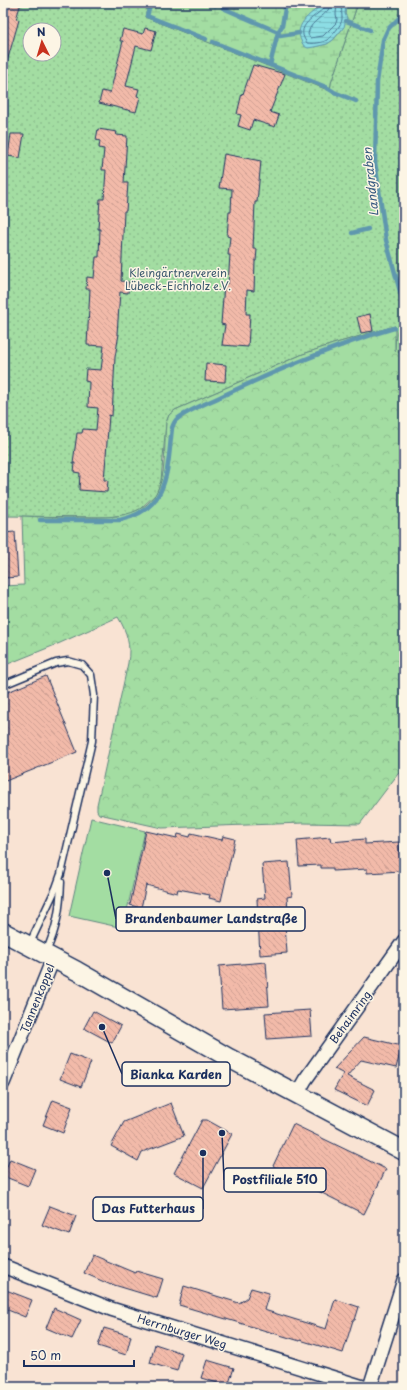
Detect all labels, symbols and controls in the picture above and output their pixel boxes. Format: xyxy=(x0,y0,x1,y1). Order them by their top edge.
north arrow xyxy=(22,22,62,62)
text: N xyxy=(36,23,46,40)
water label: Landgraben xyxy=(357,146,383,217)
park label: Kleingärtnerverein Lübeck-Eichholz e.V. xyxy=(125,264,231,294)
callout: Brandenbaumer Landstraße xyxy=(116,907,305,931)
text: Brandenbaumer Landstraße xyxy=(125,909,298,927)
street label: Tannenkoppel xyxy=(15,961,59,1035)
street label: Behaimring xyxy=(325,987,375,1047)
callout: Bianka Karden xyxy=(122,1062,230,1086)
text: Bianka Karden xyxy=(130,1065,222,1083)
callout: Postfiliale 510 xyxy=(224,1168,326,1192)
text: Postfiliale 510 xyxy=(232,1170,318,1188)
callout: Das Futterhaus xyxy=(93,1197,203,1221)
text: Das Futterhaus xyxy=(101,1199,195,1217)
street label: Herrnburger Weg xyxy=(135,1309,229,1353)
scale bar xyxy=(24,1342,134,1368)
text: 50 m xyxy=(30,1346,61,1364)

